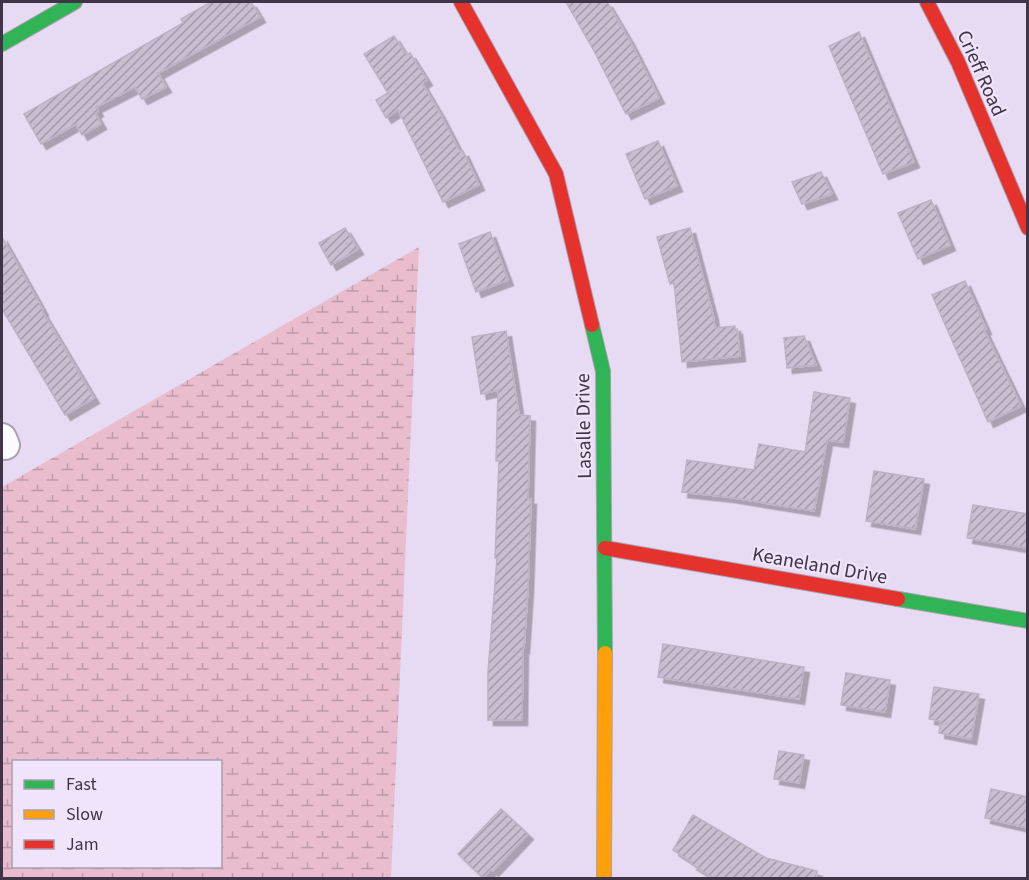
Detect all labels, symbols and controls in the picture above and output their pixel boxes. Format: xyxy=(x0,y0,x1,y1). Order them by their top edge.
street label: Crieff Road xyxy=(950,26,1013,121)
street label: Lasalle Drive xyxy=(569,373,599,479)
street label: Keaneland Drive xyxy=(750,540,890,592)
legend xyxy=(12,760,222,868)
text: Fast xyxy=(66,772,97,797)
text: Slow xyxy=(66,802,103,827)
text: Jam xyxy=(66,832,99,857)

